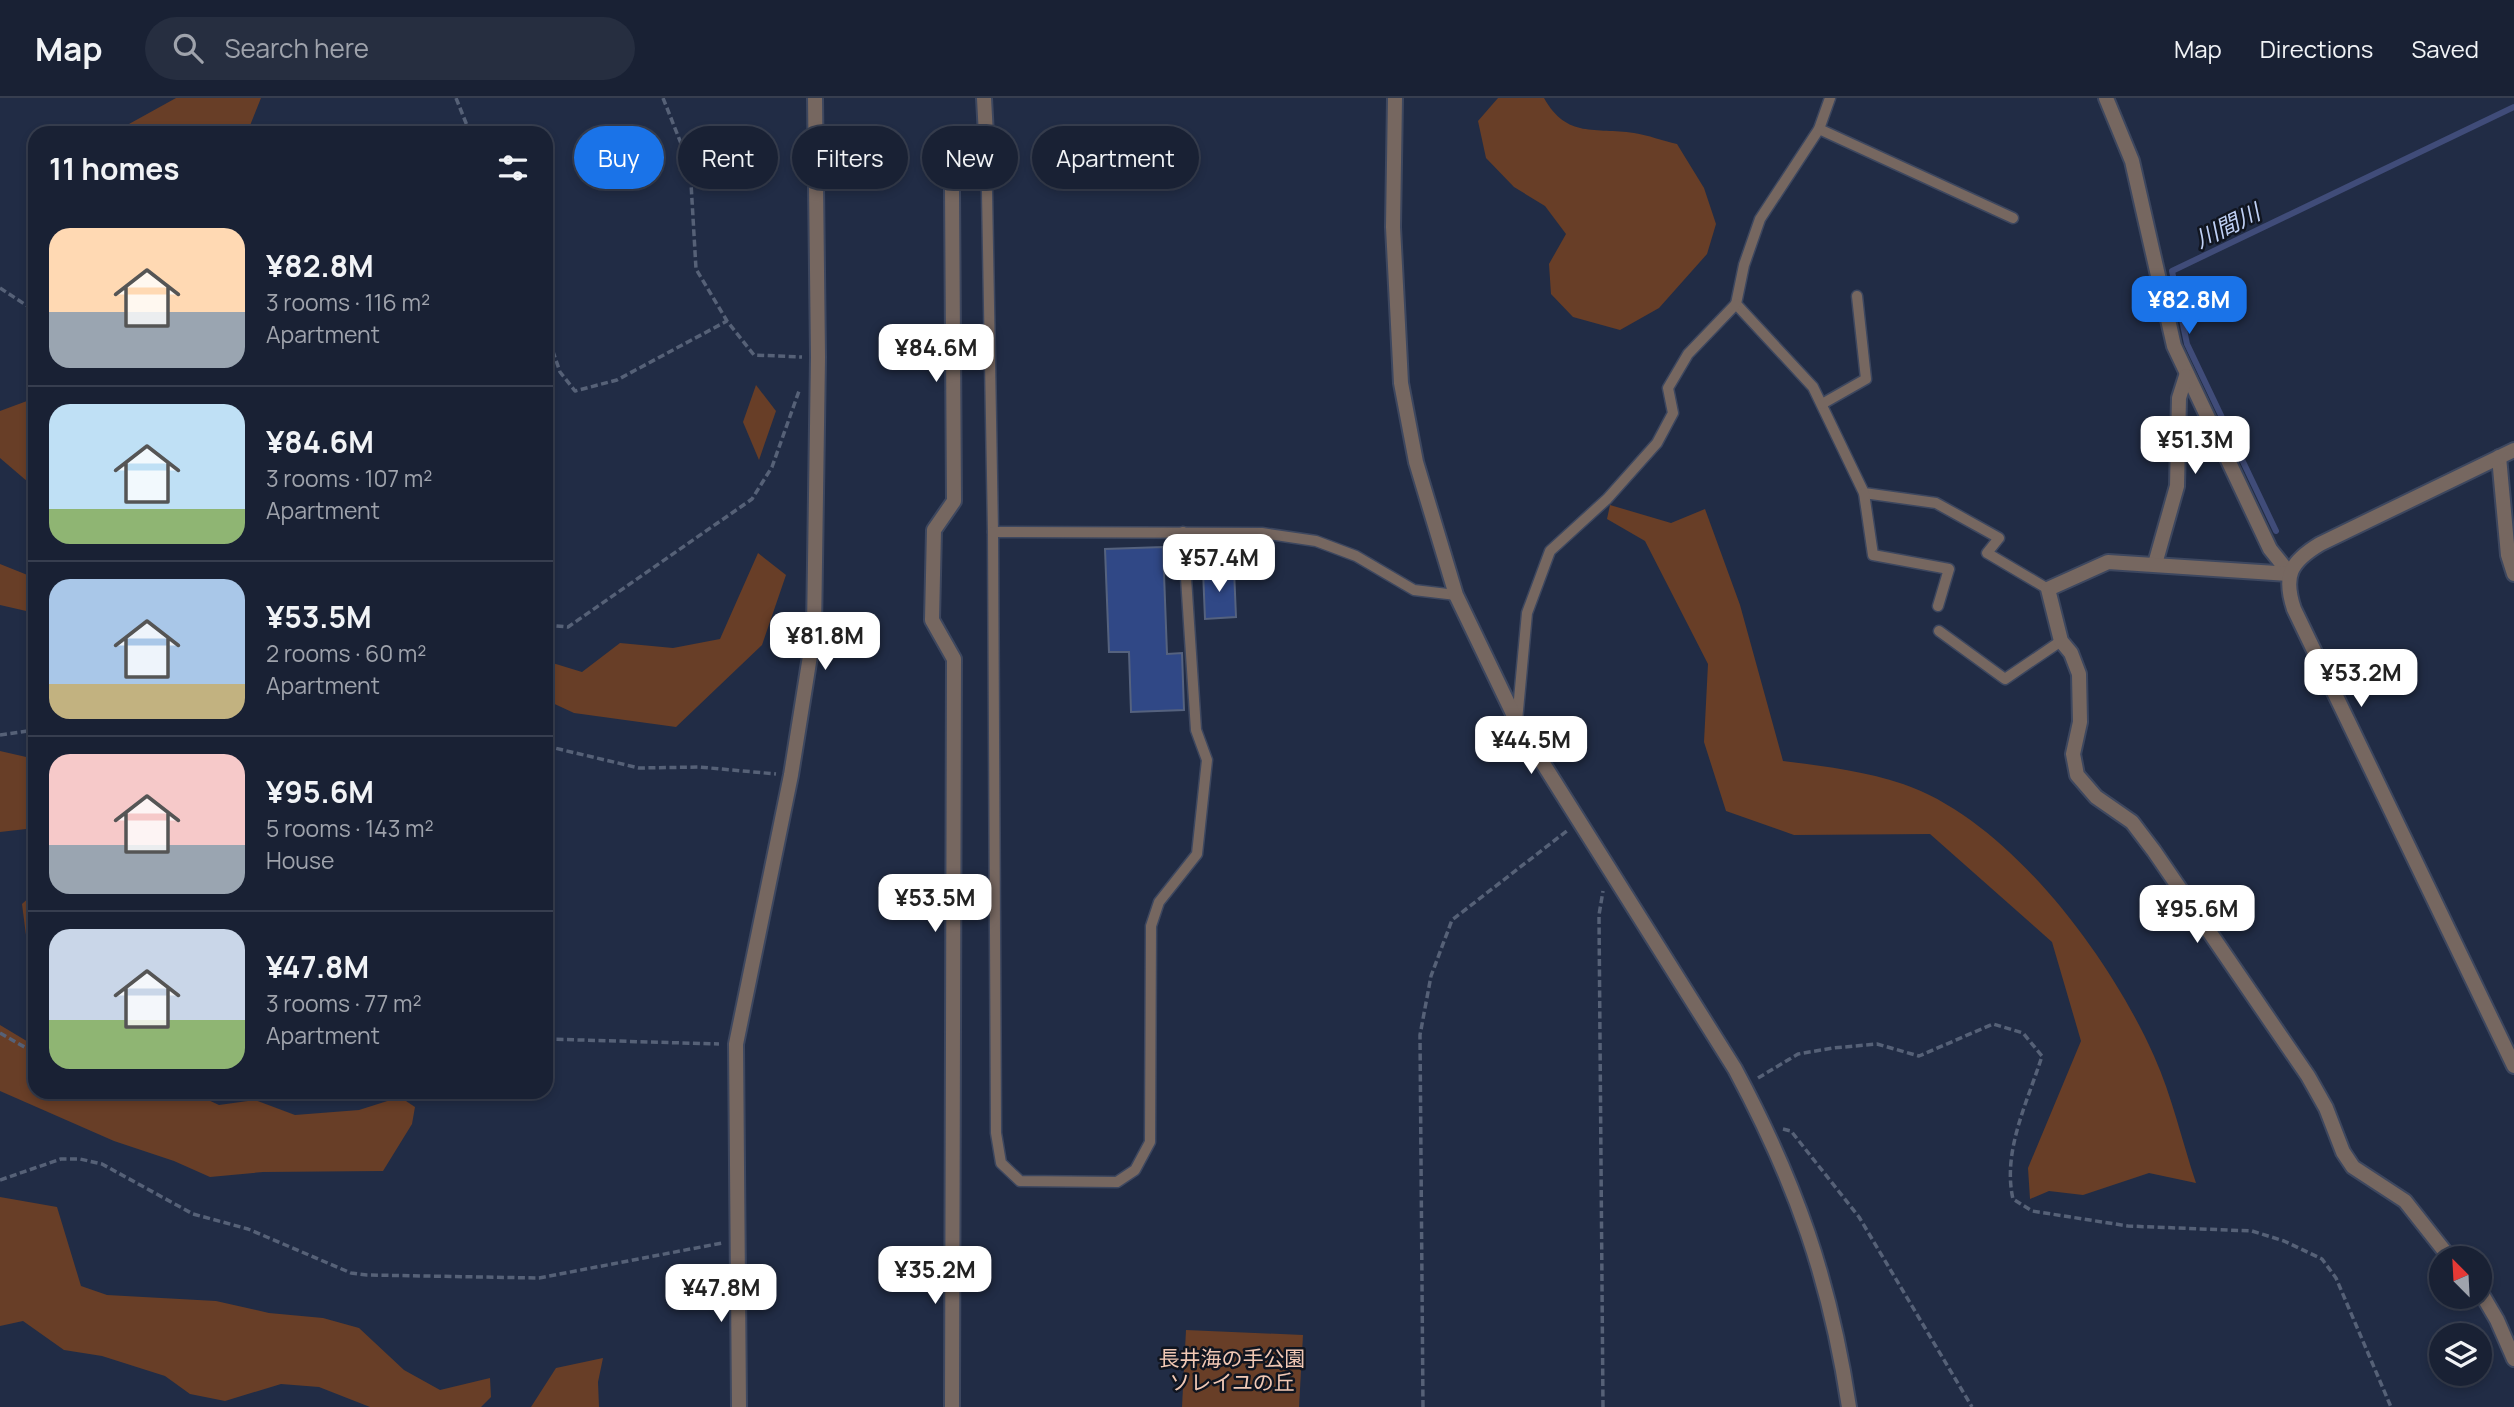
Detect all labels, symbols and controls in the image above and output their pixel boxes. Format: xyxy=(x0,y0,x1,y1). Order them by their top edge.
search box xyxy=(145,17,635,80)
text: Map xyxy=(35,26,103,71)
icon: search xyxy=(169,29,207,67)
text: Search here xyxy=(225,30,369,66)
text: Map xyxy=(2174,32,2222,65)
text: Directions xyxy=(2260,32,2373,65)
text: Saved xyxy=(2411,32,2479,65)
chip: Buy xyxy=(574,126,664,189)
chip: Rent xyxy=(678,126,778,189)
chip: Filters xyxy=(792,126,908,189)
chip: New xyxy=(922,126,1018,189)
chip: Apartment xyxy=(1032,126,1199,189)
text: 11 homes xyxy=(49,148,180,189)
icon: filters xyxy=(494,149,532,187)
water label: 川間川 xyxy=(2189,194,2268,255)
text: ¥82.8M xyxy=(266,245,374,286)
icon: home xyxy=(105,256,189,340)
pin: ¥82.8M xyxy=(2132,276,2246,336)
text: ¥82.8M xyxy=(2148,283,2230,315)
text: 3 rooms · 116 m² xyxy=(266,286,430,318)
text: Apartment xyxy=(266,318,380,350)
pin: ¥84.6M xyxy=(879,324,993,384)
text: ¥84.6M xyxy=(895,331,977,363)
pin: ¥51.3M xyxy=(2138,416,2252,476)
text: ¥84.6M xyxy=(266,421,374,462)
text: ¥51.3M xyxy=(2157,423,2233,455)
icon: home xyxy=(105,432,189,516)
text: 3 rooms · 107 m² xyxy=(266,462,432,494)
text: Apartment xyxy=(266,494,380,526)
pin: ¥57.4M xyxy=(1162,534,1276,594)
text: ¥57.4M xyxy=(1179,541,1259,573)
text: ¥53.5M xyxy=(266,596,372,637)
icon: home xyxy=(105,607,189,691)
pin: ¥81.8M xyxy=(768,612,882,672)
text: ¥81.8M xyxy=(786,619,864,651)
text: 2 rooms · 60 m² xyxy=(266,637,427,669)
pin: ¥53.2M xyxy=(2304,650,2418,709)
text: ¥53.2M xyxy=(2320,656,2402,688)
text: Apartment xyxy=(266,669,380,701)
pin: ¥44.5M xyxy=(1474,716,1588,776)
text: ¥44.5M xyxy=(1491,723,1571,755)
text: ¥95.6M xyxy=(266,771,374,812)
icon: home xyxy=(105,782,189,866)
text: 5 rooms · 143 m² xyxy=(266,812,434,844)
text: House xyxy=(266,844,335,876)
pin: ¥53.5M xyxy=(878,874,992,934)
text: ¥53.5M xyxy=(894,881,976,913)
pin: ¥95.6M xyxy=(2140,886,2254,945)
text: ¥95.6M xyxy=(2156,892,2238,924)
text: ¥47.8M xyxy=(266,946,369,987)
icon: home xyxy=(105,957,189,1041)
text: 3 rooms · 77 m² xyxy=(266,987,422,1019)
text: Apartment xyxy=(266,1019,380,1051)
pin: ¥35.2M xyxy=(878,1246,992,1306)
north arrow xyxy=(2429,1246,2492,1309)
map controls xyxy=(2429,1246,2492,1386)
text: ¥35.2M xyxy=(894,1253,976,1285)
pin: ¥47.8M xyxy=(664,1264,778,1324)
text: ¥47.8M xyxy=(681,1271,761,1303)
button: layers xyxy=(2429,1323,2492,1386)
park label: 長井海の手公園 ソレイユの丘 xyxy=(1159,1344,1306,1396)

